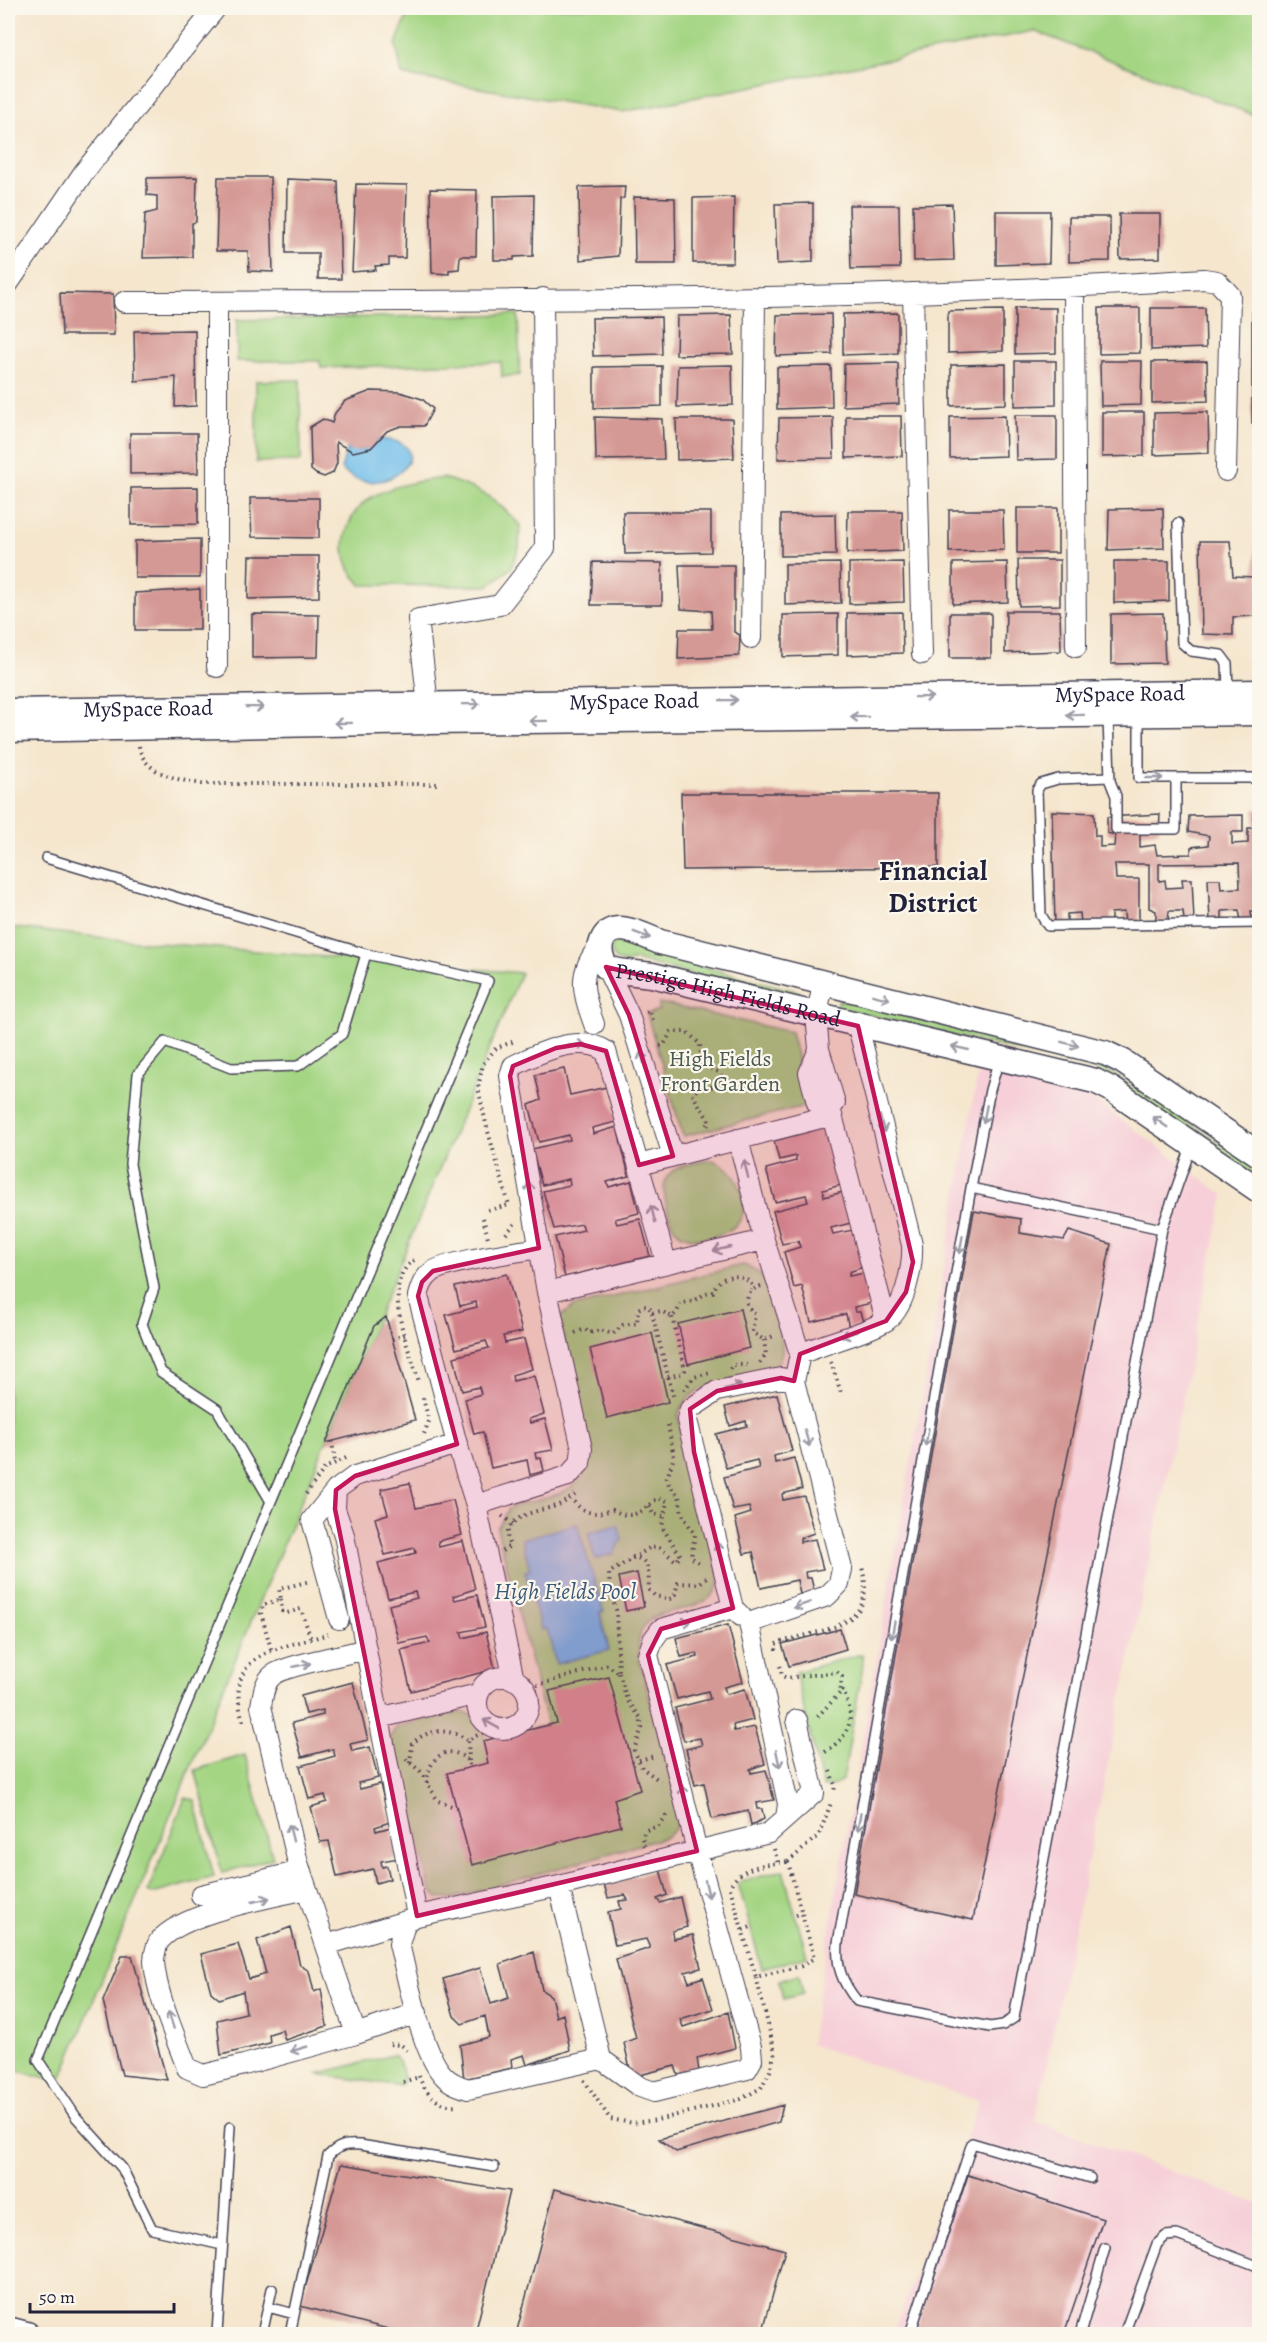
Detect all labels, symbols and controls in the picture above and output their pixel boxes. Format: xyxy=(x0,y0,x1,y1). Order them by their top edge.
street label: MySpace Road xyxy=(1055,678,1185,710)
street label: MySpace Road xyxy=(569,686,699,717)
one-way arrow xyxy=(913,691,933,703)
street label: MySpace Road xyxy=(83,693,213,725)
one-way arrow xyxy=(718,694,738,706)
one-way arrow xyxy=(460,698,480,710)
one-way arrow xyxy=(244,701,264,713)
one-way arrow xyxy=(1066,709,1086,720)
one-way arrow xyxy=(850,711,870,723)
one-way arrow xyxy=(529,715,549,726)
one-way arrow xyxy=(334,718,354,729)
one-way arrow xyxy=(1143,772,1163,784)
district label: Financial District xyxy=(879,852,988,922)
one-way arrow xyxy=(632,931,651,942)
street label: Prestige High Fields Road xyxy=(614,956,844,1035)
one-way arrow xyxy=(871,991,890,1003)
one-way arrow xyxy=(1060,1038,1079,1050)
one-way arrow xyxy=(567,1039,587,1050)
one-way arrow xyxy=(950,1042,969,1054)
park label: High Fields Front Garden xyxy=(660,1044,780,1099)
one-way arrow xyxy=(637,1051,649,1070)
one-way arrow xyxy=(979,1104,990,1123)
one-way arrow xyxy=(877,1115,889,1134)
one-way arrow xyxy=(1152,1116,1168,1128)
one-way arrow xyxy=(740,1160,751,1179)
one-way arrow xyxy=(524,1181,535,1201)
one-way arrow xyxy=(647,1205,658,1224)
one-way arrow xyxy=(955,1235,966,1255)
one-way arrow xyxy=(713,1244,732,1256)
one-way arrow xyxy=(841,1329,860,1340)
one-way arrow xyxy=(723,1380,742,1392)
one-way arrow xyxy=(921,1427,932,1447)
one-way arrow xyxy=(801,1428,813,1447)
one-way arrow xyxy=(712,1542,724,1561)
water label: High Fields Pool xyxy=(494,1575,636,1607)
one-way arrow xyxy=(793,1600,812,1611)
one-way arrow xyxy=(672,1617,691,1628)
one-way arrow xyxy=(887,1619,898,1639)
one-way arrow xyxy=(291,1659,311,1670)
one-way arrow xyxy=(483,1718,500,1730)
one-way arrow xyxy=(773,1749,785,1768)
one-way arrow xyxy=(678,1785,690,1804)
one-way arrow xyxy=(853,1811,864,1831)
one-way arrow xyxy=(285,1824,296,1843)
one-way arrow xyxy=(702,1879,714,1898)
one-way arrow xyxy=(252,1893,271,1905)
one-way arrow xyxy=(165,2011,176,2030)
one-way arrow xyxy=(290,2044,309,2056)
scale bar xyxy=(30,2276,174,2314)
text: 50 m xyxy=(39,2285,75,2309)

